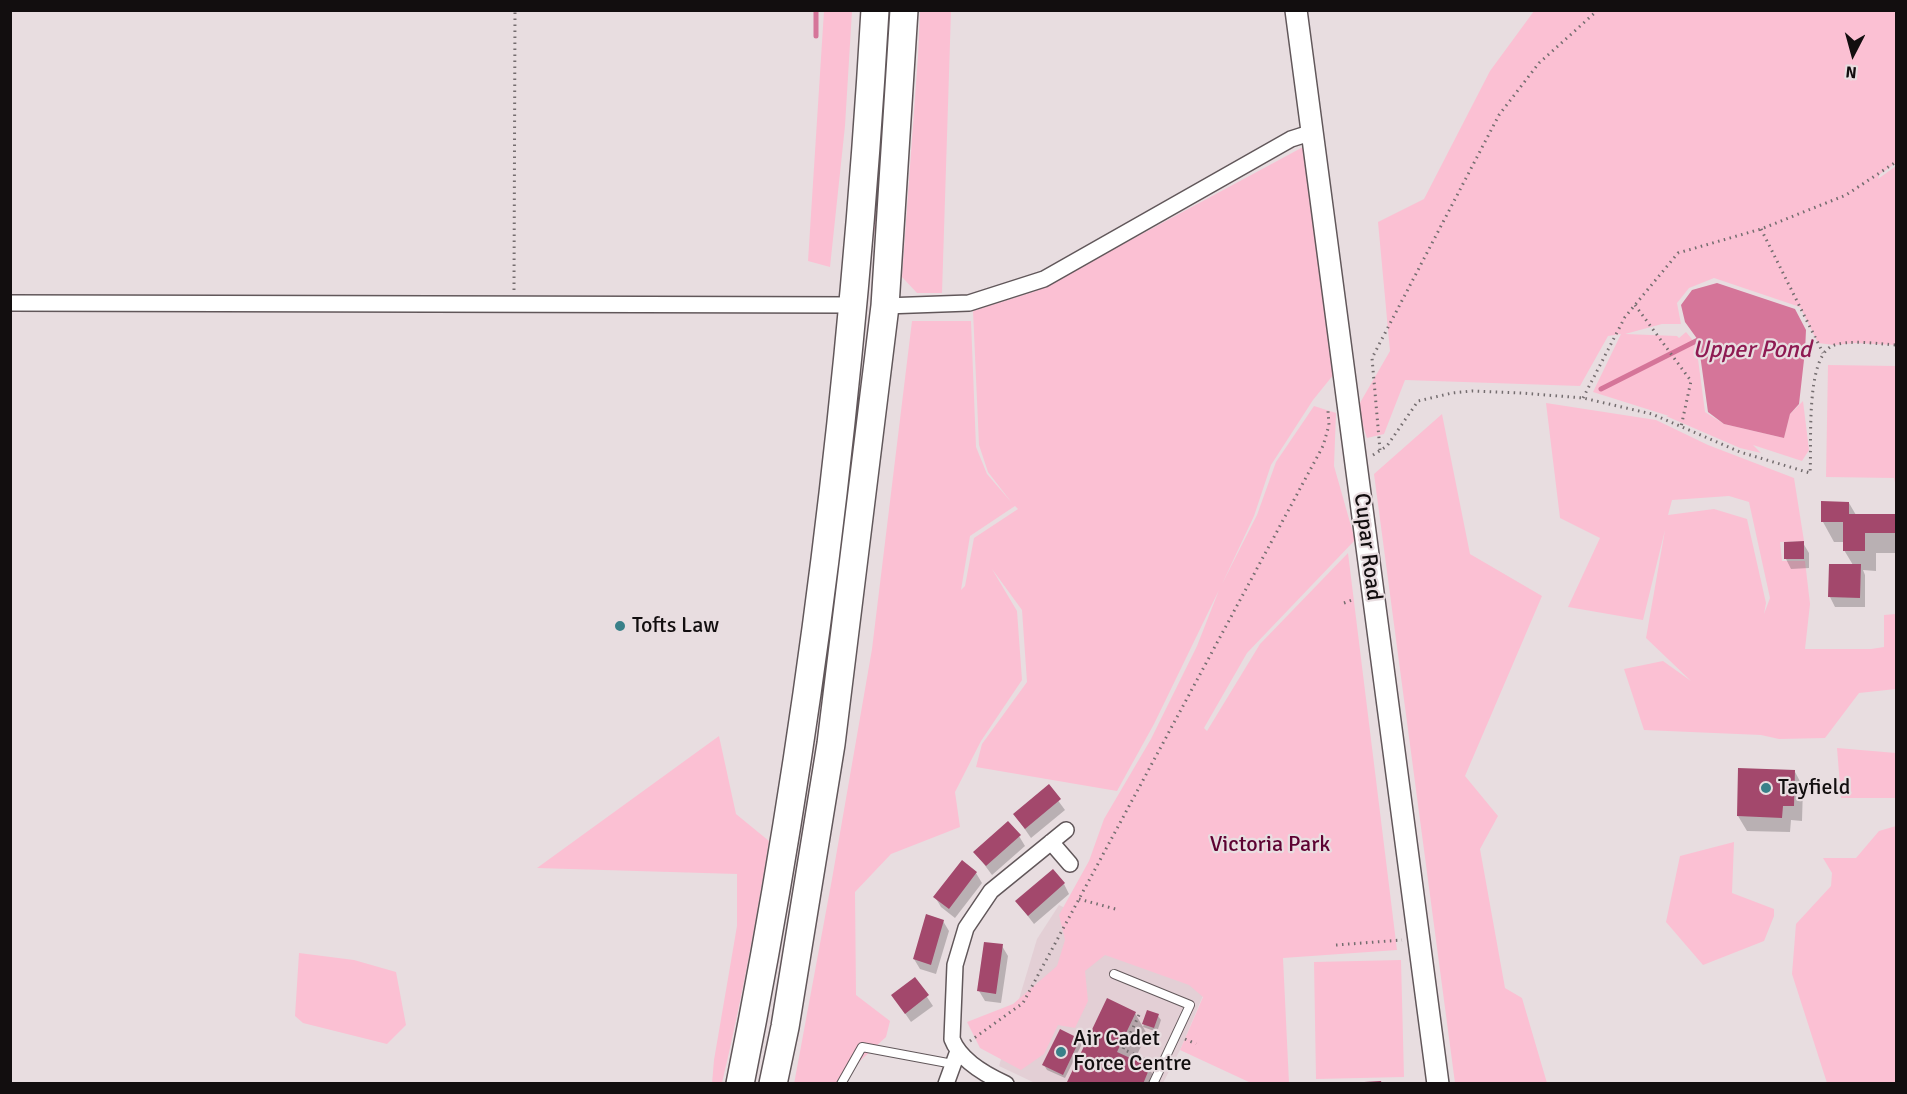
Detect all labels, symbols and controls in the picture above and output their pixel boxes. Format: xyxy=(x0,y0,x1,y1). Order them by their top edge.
north arrow xyxy=(1823,24,1883,84)
text: N xyxy=(1845,61,1858,82)
water label: Upper Pond xyxy=(1693,337,1811,365)
street label: Cupar Road xyxy=(1347,492,1387,602)
place label: Tofts Law xyxy=(632,613,719,639)
marker: Tofts Law xyxy=(613,619,627,633)
place label: Tayfield xyxy=(1778,775,1850,801)
marker: Tayfield xyxy=(1759,781,1773,795)
park label: Victoria Park xyxy=(1210,832,1330,858)
place label: Air Cadet Force Centre xyxy=(1073,1026,1192,1078)
marker: Air Cadet Force Centre xyxy=(1054,1045,1068,1059)

